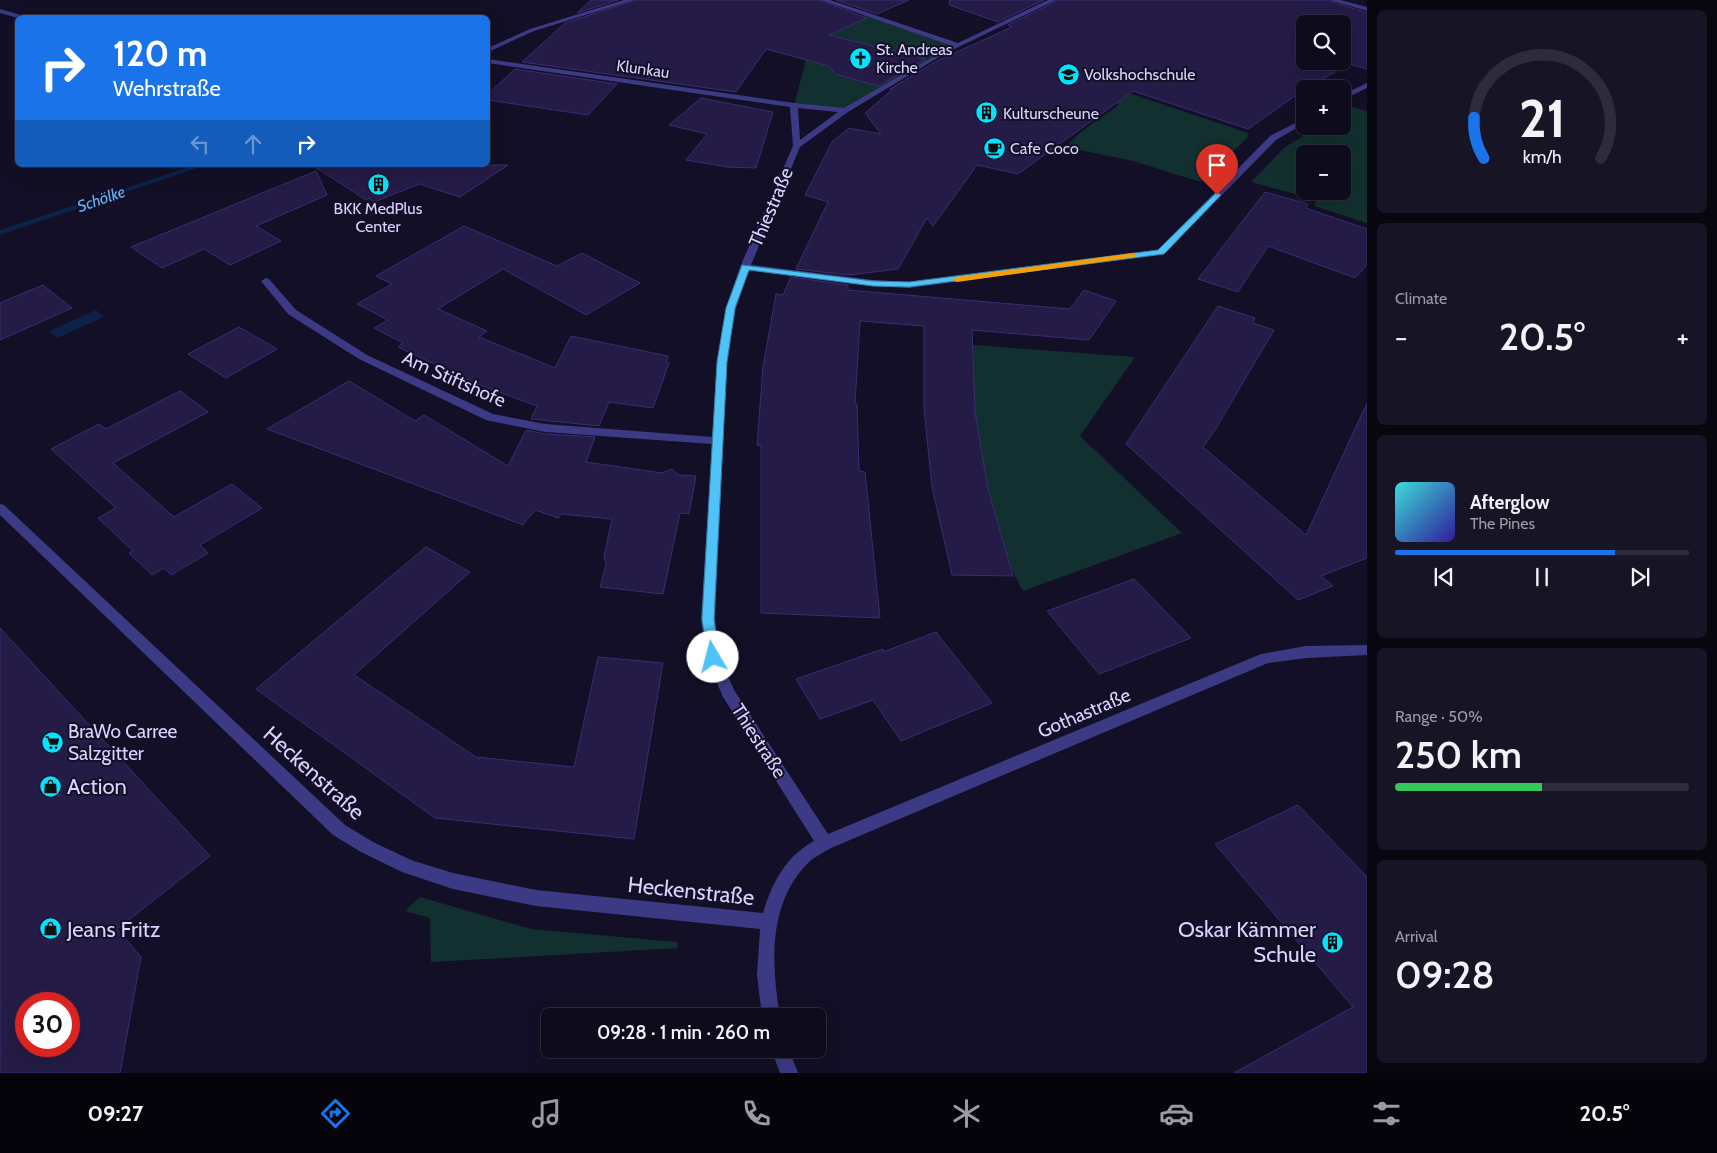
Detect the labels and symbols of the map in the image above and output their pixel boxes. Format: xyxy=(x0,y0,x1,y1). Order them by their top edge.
place label: St. Andreas Kirche xyxy=(876,40,953,77)
church icon: St. Andreas Kirche xyxy=(848,46,872,70)
street label: Klunkau xyxy=(615,56,671,82)
school or university icon: Volkshochschule xyxy=(1056,62,1080,86)
place label: Volkshochschule xyxy=(1084,65,1195,84)
building icon: Kulturscheune xyxy=(975,101,999,125)
place label: Kulturscheune xyxy=(1003,104,1099,123)
cafe icon: Cafe Coco xyxy=(982,136,1006,160)
place label: Cafe Coco xyxy=(1010,139,1079,158)
pin xyxy=(1196,144,1238,195)
street label: Thiestraße xyxy=(744,164,798,250)
building icon: BKK MedPlus Center xyxy=(366,172,390,196)
water label: Schölke xyxy=(75,182,127,216)
place label: BKK MedPlus Center xyxy=(334,199,423,236)
street label: Am Stiftshofe xyxy=(399,346,510,412)
position arrow xyxy=(686,630,738,682)
street label: Gothastraße xyxy=(1034,683,1134,743)
street label: Thiestraße xyxy=(726,700,792,783)
place label: BraWo Carree Salzgitter xyxy=(68,720,178,765)
street label: Heckenstraße xyxy=(258,720,370,826)
supermarket icon: BraWo Carree Salzgitter xyxy=(40,730,64,754)
place label: Action xyxy=(67,773,127,800)
shop icon: Action xyxy=(39,774,63,798)
street label: Heckenstraße xyxy=(626,871,756,911)
place label: Jeans Fritz xyxy=(66,916,160,943)
place label: Oskar Kämmer Schule xyxy=(1178,916,1316,968)
shop icon: Jeans Fritz xyxy=(39,917,63,941)
building icon: Oskar Kämmer Schule xyxy=(1320,930,1344,954)
speed limit sign: 30 xyxy=(15,992,80,1057)

